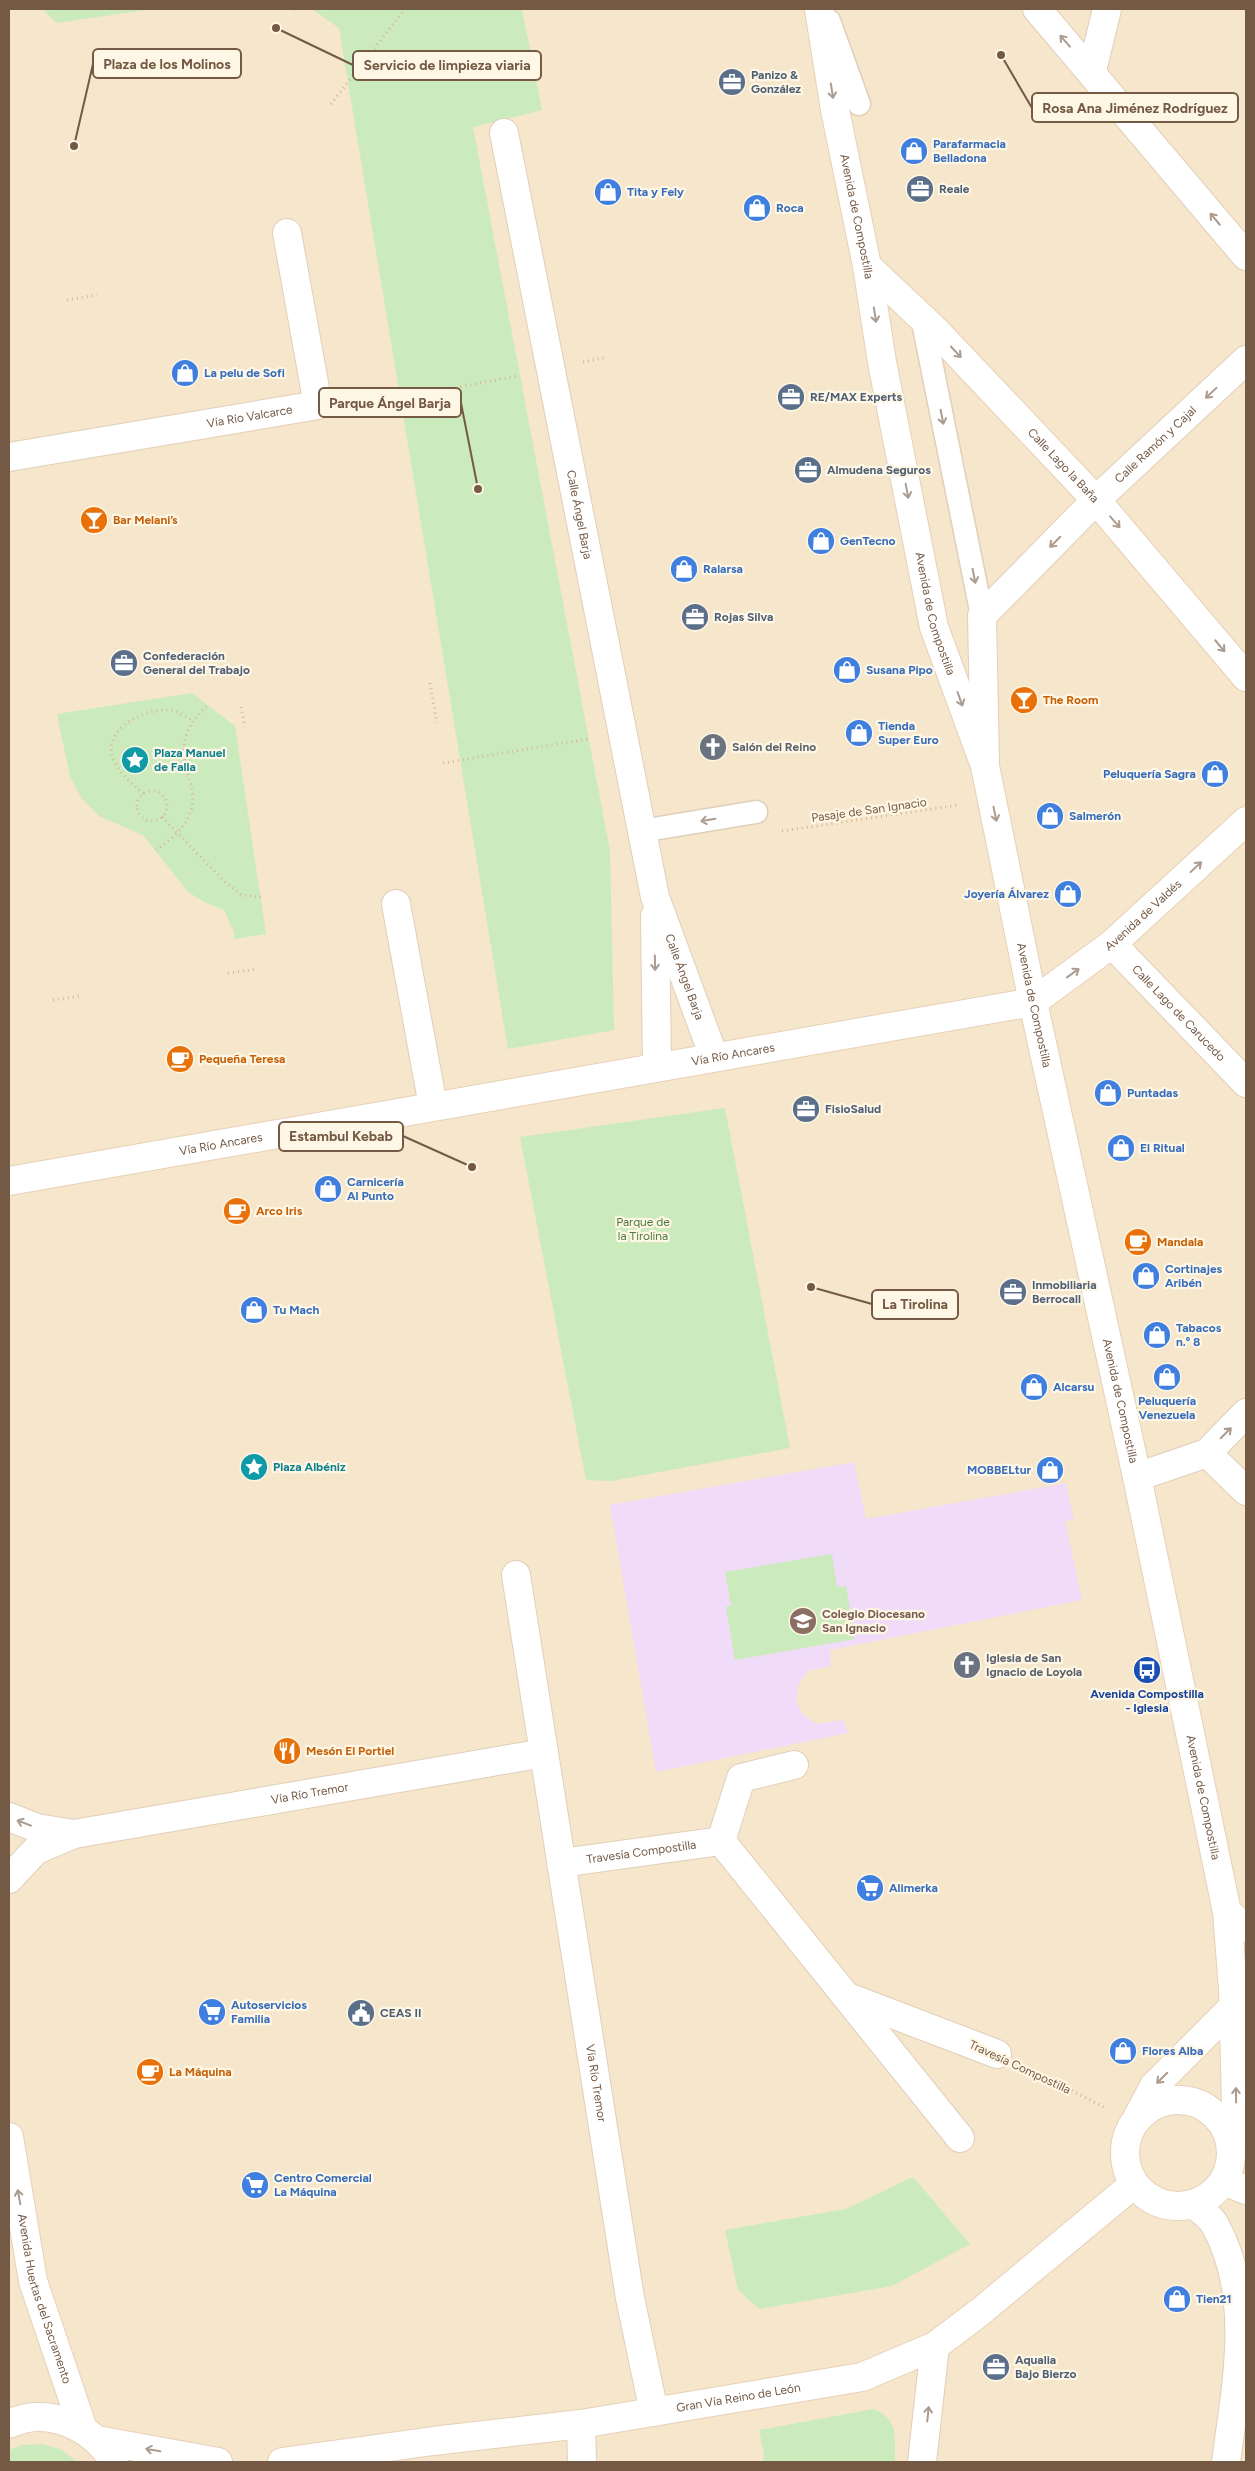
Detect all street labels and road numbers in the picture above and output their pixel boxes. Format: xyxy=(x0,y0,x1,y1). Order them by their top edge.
street label: Avenida de Compostilla xyxy=(837,153,876,280)
street label: Vía Río Valcarce xyxy=(206,402,294,431)
street label: Calle Ramón y Cajal xyxy=(1112,403,1199,486)
street label: Calle Lago la Baña xyxy=(1025,425,1102,506)
street label: Calle Ángel Barja xyxy=(564,469,595,560)
street label: Avenida de Compostilla xyxy=(912,551,958,677)
street label: Pasaje de San Ignacio xyxy=(810,795,928,825)
street label: Avenida de Valdés xyxy=(1102,876,1185,954)
street label: Calle Ángel Barja xyxy=(662,932,707,1022)
street label: Avenida de Compostilla xyxy=(1014,942,1054,1069)
street label: Calle Lago de Carucedo xyxy=(1129,962,1228,1064)
street label: Vía Río Ancares xyxy=(690,1040,776,1069)
street label: Vía Río Ancares xyxy=(178,1130,264,1158)
street label: Avenida de Compostilla xyxy=(1100,1337,1141,1465)
street label: Avenida de Compostilla xyxy=(1184,1734,1223,1861)
street label: Vía Río Tremor xyxy=(270,1780,350,1807)
street label: Travesía Compostilla xyxy=(586,1838,697,1866)
street label: Travesía Compostilla xyxy=(967,2037,1073,2097)
street label: Vía Río Tremor xyxy=(583,2043,609,2123)
street label: Avenida Huertas del Sacramento xyxy=(15,2213,74,2386)
street label: Gran Vía Reino de León xyxy=(675,2380,802,2415)

